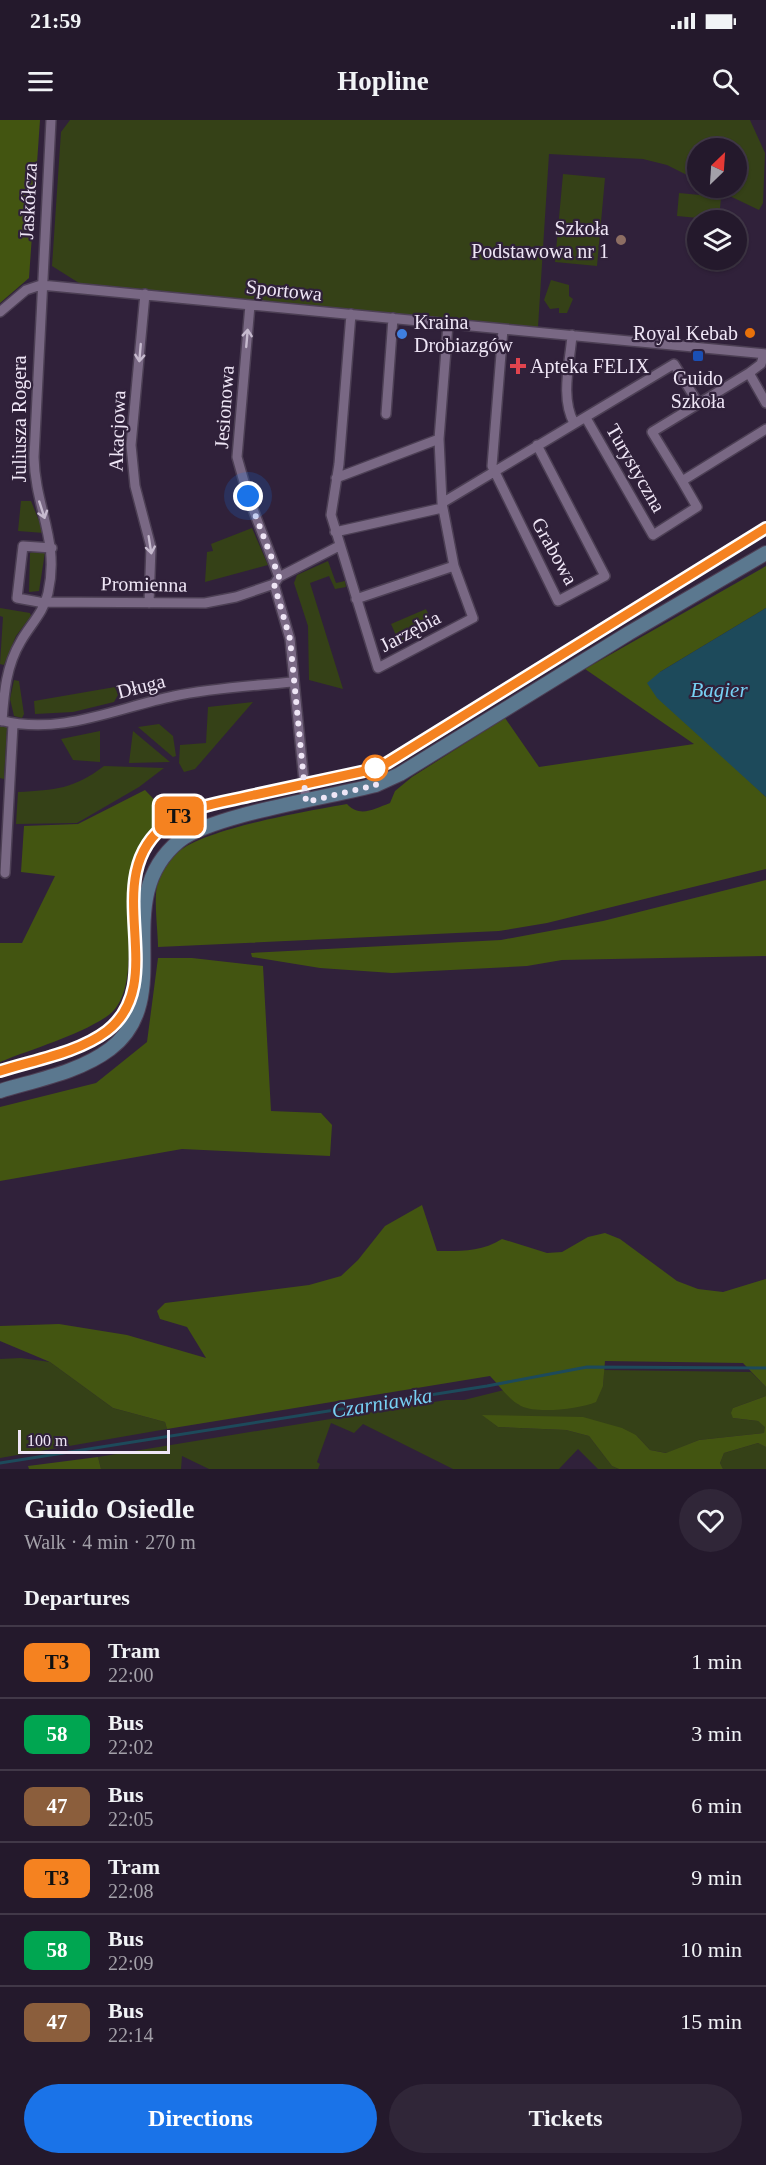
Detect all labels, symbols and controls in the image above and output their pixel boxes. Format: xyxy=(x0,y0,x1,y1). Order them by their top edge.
text: 21:59 xyxy=(30,8,81,33)
icon: menu xyxy=(24,65,57,98)
icon: search xyxy=(709,65,742,98)
text: Hopline xyxy=(337,66,429,96)
north arrow xyxy=(687,138,747,198)
map controls xyxy=(687,138,747,270)
street label: Jaskółcza xyxy=(15,162,41,240)
button: layers xyxy=(687,210,747,270)
place label: Szkoła Podstawowa nr 1 xyxy=(471,217,609,262)
marker: Szkoła Podstawowa nr 1 xyxy=(614,233,628,247)
street label: Sportowa xyxy=(245,275,323,306)
place label: Kraina Drobiazgów xyxy=(414,311,513,357)
place label: Royal Kebab xyxy=(633,322,738,345)
marker: Royal Kebab xyxy=(743,326,757,340)
marker: Kraina Drobiazgów xyxy=(395,327,409,341)
one-way arrow xyxy=(242,328,253,348)
one-way arrow xyxy=(134,342,145,362)
marker: Guido Szkoła xyxy=(691,349,705,363)
street label: Juliusza Rogera xyxy=(8,355,31,483)
place label: Apteka FELIX xyxy=(530,355,650,378)
marker: Apteka FELIX xyxy=(511,359,525,373)
street label: Jesionowa xyxy=(210,365,238,449)
place label: Guido Szkoła xyxy=(671,367,725,412)
street label: Akacjowa xyxy=(105,390,130,472)
street label: Turystyczna xyxy=(601,420,670,517)
your location xyxy=(233,481,263,511)
one-way arrow xyxy=(37,500,48,519)
street label: Grabowa xyxy=(528,514,582,588)
one-way arrow xyxy=(145,534,156,554)
street label: Promienna xyxy=(100,572,188,596)
street label: Jarzębia xyxy=(376,606,445,657)
street label: Długa xyxy=(115,669,168,704)
water label: Bagier xyxy=(690,678,748,702)
unlabelled marker xyxy=(362,755,388,781)
line badge: T3 xyxy=(152,796,206,836)
text: T3 xyxy=(167,804,191,828)
water label: Czarniawka xyxy=(330,1383,434,1423)
scale bar xyxy=(18,1427,170,1454)
text: 100 m xyxy=(27,1432,67,1449)
button: heart xyxy=(679,1489,742,1552)
text: Guido Osiedle xyxy=(24,1493,194,1524)
text: Walk · 4 min · 270 m xyxy=(24,1531,196,1553)
text: Departures xyxy=(24,1585,130,1610)
text: Tram xyxy=(108,1638,160,1663)
text: 1 min xyxy=(691,1649,742,1674)
text: T3 xyxy=(45,1650,69,1674)
text: 22:00 xyxy=(108,1664,154,1686)
text: Bus xyxy=(108,1710,143,1735)
text: 3 min xyxy=(691,1721,742,1746)
text: 58 xyxy=(47,1722,68,1746)
text: 22:02 xyxy=(108,1736,154,1758)
text: Bus xyxy=(108,1782,143,1807)
text: 6 min xyxy=(691,1793,742,1818)
text: 47 xyxy=(47,1794,68,1818)
text: 22:05 xyxy=(108,1808,154,1830)
text: Tram xyxy=(108,1854,160,1879)
text: 9 min xyxy=(691,1865,742,1890)
text: T3 xyxy=(45,1866,69,1890)
text: 22:08 xyxy=(108,1880,154,1902)
text: Bus xyxy=(108,1926,143,1951)
text: 10 min xyxy=(680,1937,742,1962)
text: 58 xyxy=(47,1938,68,1962)
text: 22:09 xyxy=(108,1952,154,1974)
text: Bus xyxy=(108,1998,143,2023)
text: 15 min xyxy=(680,2009,742,2034)
text: 47 xyxy=(47,2010,68,2034)
text: 22:14 xyxy=(108,2024,154,2046)
button: Directions xyxy=(24,2084,377,2153)
button: Tickets xyxy=(389,2084,742,2153)

